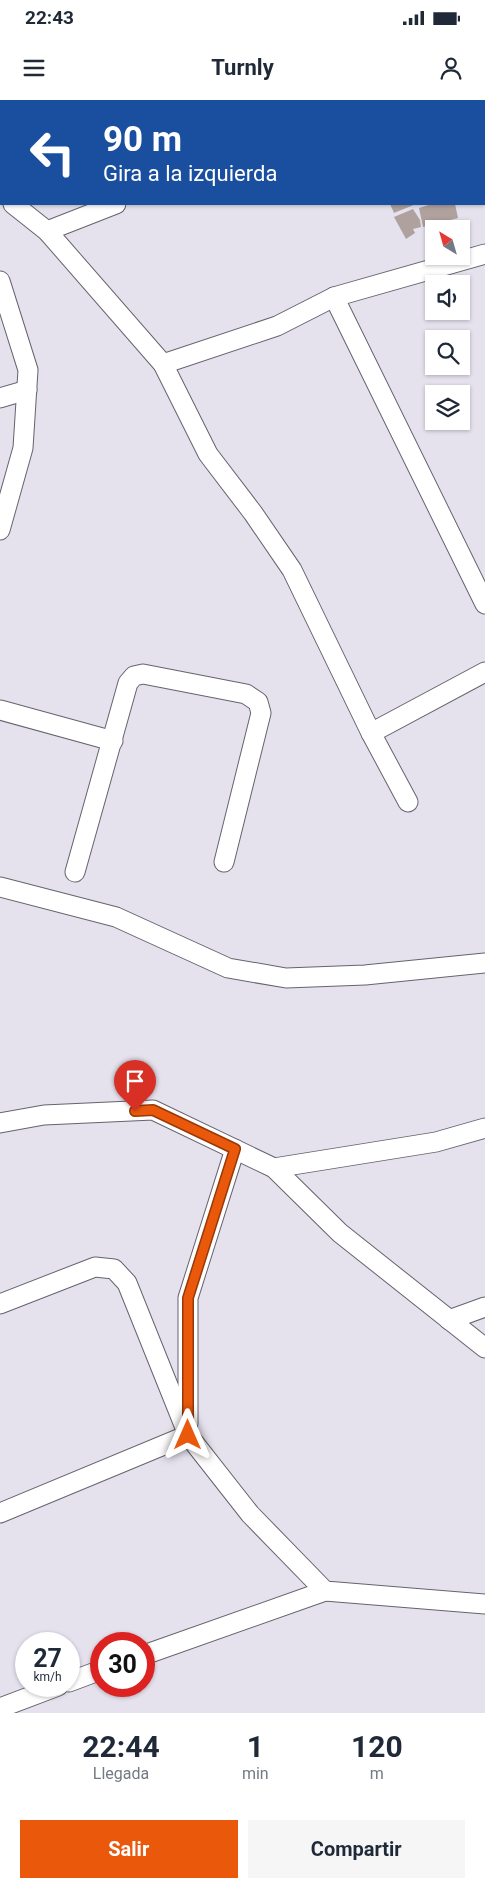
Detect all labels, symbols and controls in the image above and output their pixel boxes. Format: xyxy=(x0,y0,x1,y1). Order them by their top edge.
text: 22:43 xyxy=(25,6,74,29)
icon: menu xyxy=(20,54,48,82)
icon: person xyxy=(437,54,465,82)
text: Turnly xyxy=(211,55,274,80)
text: 90 m xyxy=(103,119,182,160)
icon: left xyxy=(20,120,85,185)
text: Gira a la izquierda xyxy=(103,161,277,186)
north arrow xyxy=(425,220,470,265)
map controls xyxy=(425,220,470,430)
button: sound xyxy=(425,275,470,320)
button: search xyxy=(425,330,470,375)
button: layers xyxy=(425,385,470,430)
pin xyxy=(114,1060,156,1111)
icon: arrive xyxy=(121,1067,149,1095)
position arrow xyxy=(161,1408,213,1460)
speed limit sign: 30 xyxy=(90,1632,155,1697)
text: 27 xyxy=(33,1644,62,1673)
text: km/h xyxy=(33,1670,62,1684)
text: 22:44 xyxy=(82,1729,160,1764)
text: 1 xyxy=(247,1729,264,1764)
text: 120 xyxy=(351,1729,403,1764)
text: Llegada xyxy=(93,1764,149,1783)
text: min xyxy=(242,1764,269,1783)
text: m xyxy=(370,1764,384,1783)
button: Salir xyxy=(20,1820,238,1878)
button: Compartir xyxy=(248,1820,465,1878)

